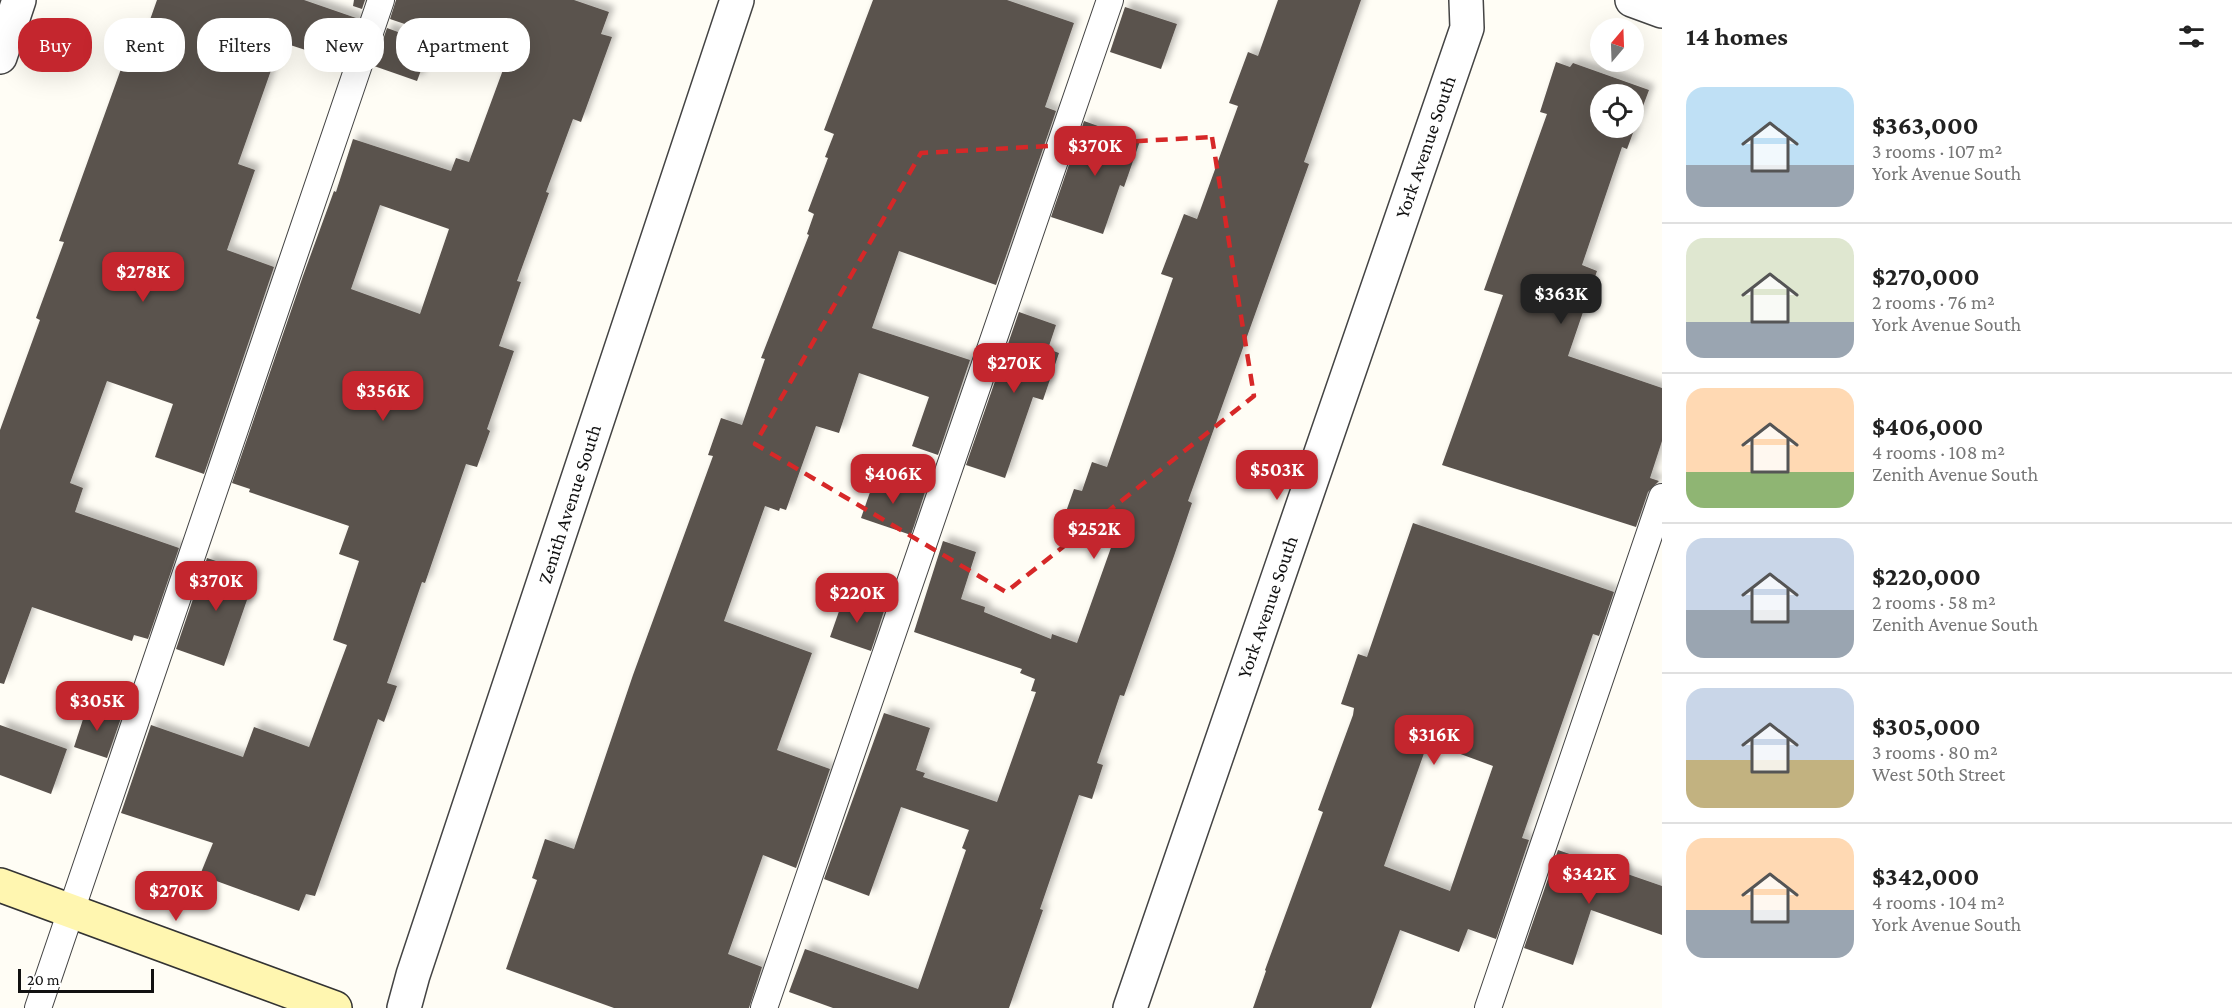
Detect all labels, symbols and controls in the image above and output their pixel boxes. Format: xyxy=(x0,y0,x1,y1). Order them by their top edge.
chip: Buy xyxy=(18,18,92,72)
chip: Rent xyxy=(104,18,185,72)
chip: Filters xyxy=(197,18,292,72)
chip: New xyxy=(304,18,384,72)
chip: Apartment xyxy=(396,18,530,72)
north arrow xyxy=(1590,18,1644,72)
map controls xyxy=(1590,18,1644,138)
icon: filters xyxy=(2175,20,2208,53)
text: 14 homes xyxy=(1686,22,1788,51)
street label: York Avenue South xyxy=(1390,73,1460,221)
button: locate xyxy=(1590,84,1644,138)
icon: home xyxy=(1734,111,1806,183)
text: $363,000 xyxy=(1872,111,1978,140)
pin: $370K xyxy=(1053,126,1137,177)
text: $370K xyxy=(1068,134,1122,156)
text: 3 rooms · 107 m² xyxy=(1872,140,2002,162)
text: York Avenue South xyxy=(1872,162,2021,184)
pin: $278K xyxy=(101,252,185,303)
text: $278K xyxy=(116,260,170,282)
icon: home xyxy=(1734,262,1806,334)
text: $270,000 xyxy=(1872,262,1979,291)
pin: $363K xyxy=(1519,274,1603,325)
text: $363K xyxy=(1535,282,1587,304)
text: 2 rooms · 76 m² xyxy=(1872,291,1995,313)
text: York Avenue South xyxy=(1872,313,2021,335)
pin: $270K xyxy=(972,343,1056,394)
text: $270K xyxy=(987,351,1041,373)
pin: $356K xyxy=(341,371,425,422)
text: $356K xyxy=(356,379,410,401)
icon: home xyxy=(1734,412,1806,484)
text: $406,000 xyxy=(1872,412,1983,441)
street label: Zenith Avenue South xyxy=(533,421,605,586)
text: 4 rooms · 108 m² xyxy=(1872,441,2005,463)
pin: $503K xyxy=(1235,450,1319,501)
pin: $406K xyxy=(851,454,935,505)
text: $503K xyxy=(1250,458,1304,480)
text: $406K xyxy=(865,462,921,484)
text: Zenith Avenue South xyxy=(1872,463,2038,485)
pin: $252K xyxy=(1052,509,1136,560)
text: $252K xyxy=(1068,517,1120,539)
street label: York Avenue South xyxy=(1232,533,1302,681)
pin: $370K xyxy=(174,561,258,612)
icon: home xyxy=(1734,562,1806,634)
text: $220,000 xyxy=(1872,562,1981,591)
text: $370K xyxy=(189,569,243,591)
pin: $220K xyxy=(815,573,899,624)
text: $220K xyxy=(829,581,885,603)
text: 2 rooms · 58 m² xyxy=(1872,591,1996,613)
text: Zenith Avenue South xyxy=(1872,613,2038,635)
pin: $305K xyxy=(55,681,139,732)
text: $305K xyxy=(70,689,124,711)
icon: home xyxy=(1734,712,1806,784)
text: $305,000 xyxy=(1872,712,1981,741)
pin: $316K xyxy=(1392,715,1476,766)
text: $316K xyxy=(1409,723,1459,745)
text: 3 rooms · 80 m² xyxy=(1872,741,1998,763)
text: West 50th Street xyxy=(1872,763,2005,785)
pin: $342K xyxy=(1547,854,1631,905)
text: $342K xyxy=(1562,862,1616,884)
icon: home xyxy=(1734,862,1806,934)
text: $342,000 xyxy=(1872,862,1979,891)
pin: $270K xyxy=(134,871,218,922)
text: $270K xyxy=(149,879,203,901)
text: 4 rooms · 104 m² xyxy=(1872,891,2005,913)
text: York Avenue South xyxy=(1872,913,2021,935)
scale bar xyxy=(18,966,154,994)
text: 20 m xyxy=(27,971,60,988)

